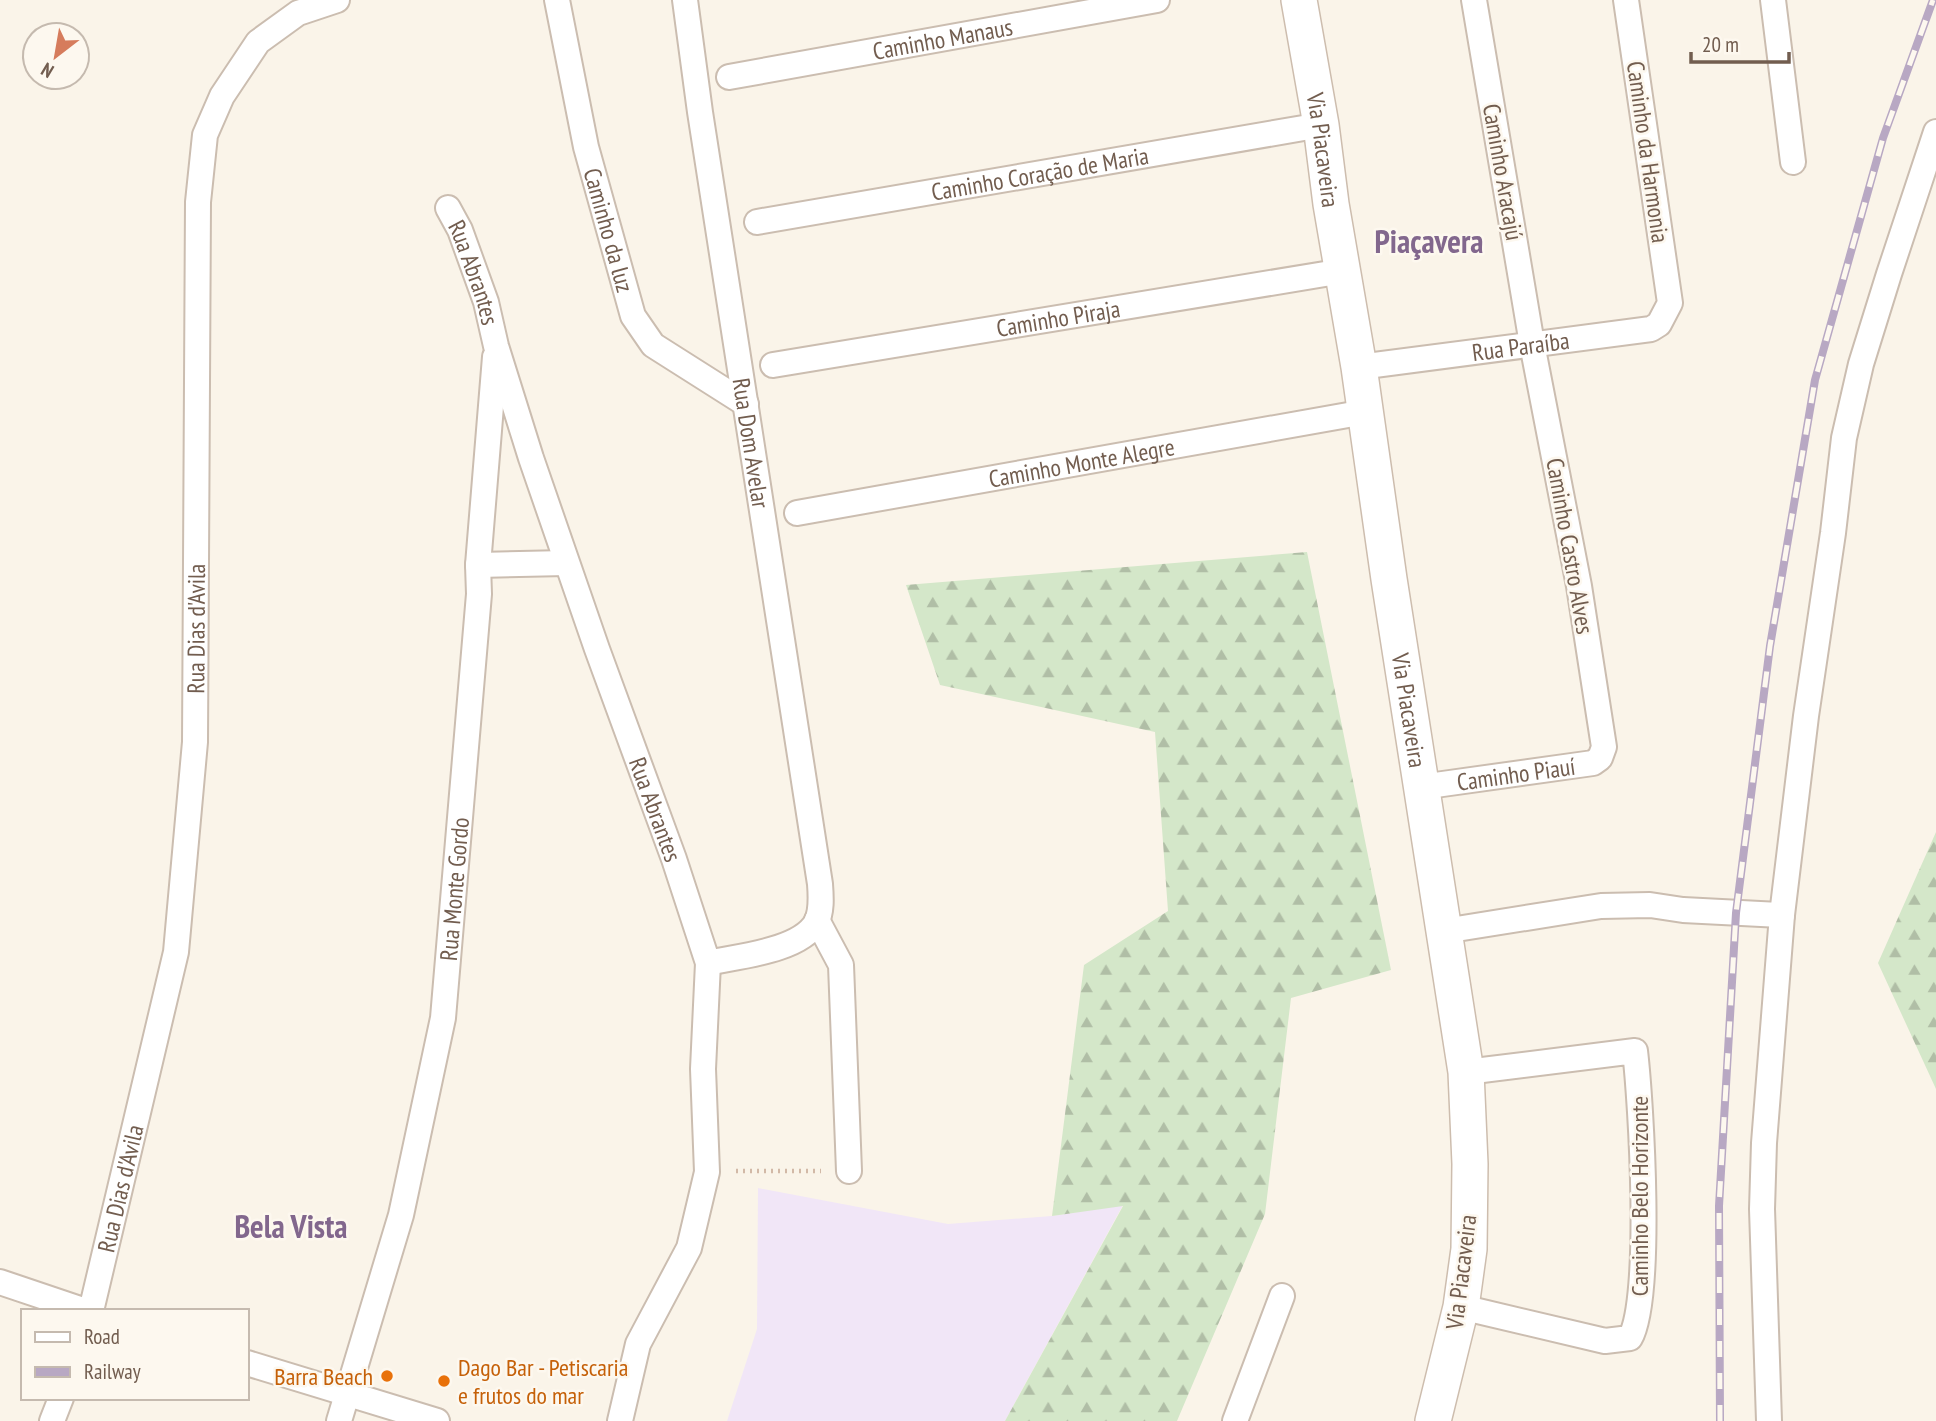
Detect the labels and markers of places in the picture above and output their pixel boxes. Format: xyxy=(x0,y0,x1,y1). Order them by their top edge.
place label: Dago Bar - Petiscaria e frutos do mar xyxy=(458,1352,628,1411)
place label: Barra Beach xyxy=(274,1361,373,1392)
marker: Barra Beach xyxy=(379,1368,395,1384)
marker: Dago Bar - Petiscaria e frutos do mar xyxy=(436,1373,452,1389)

